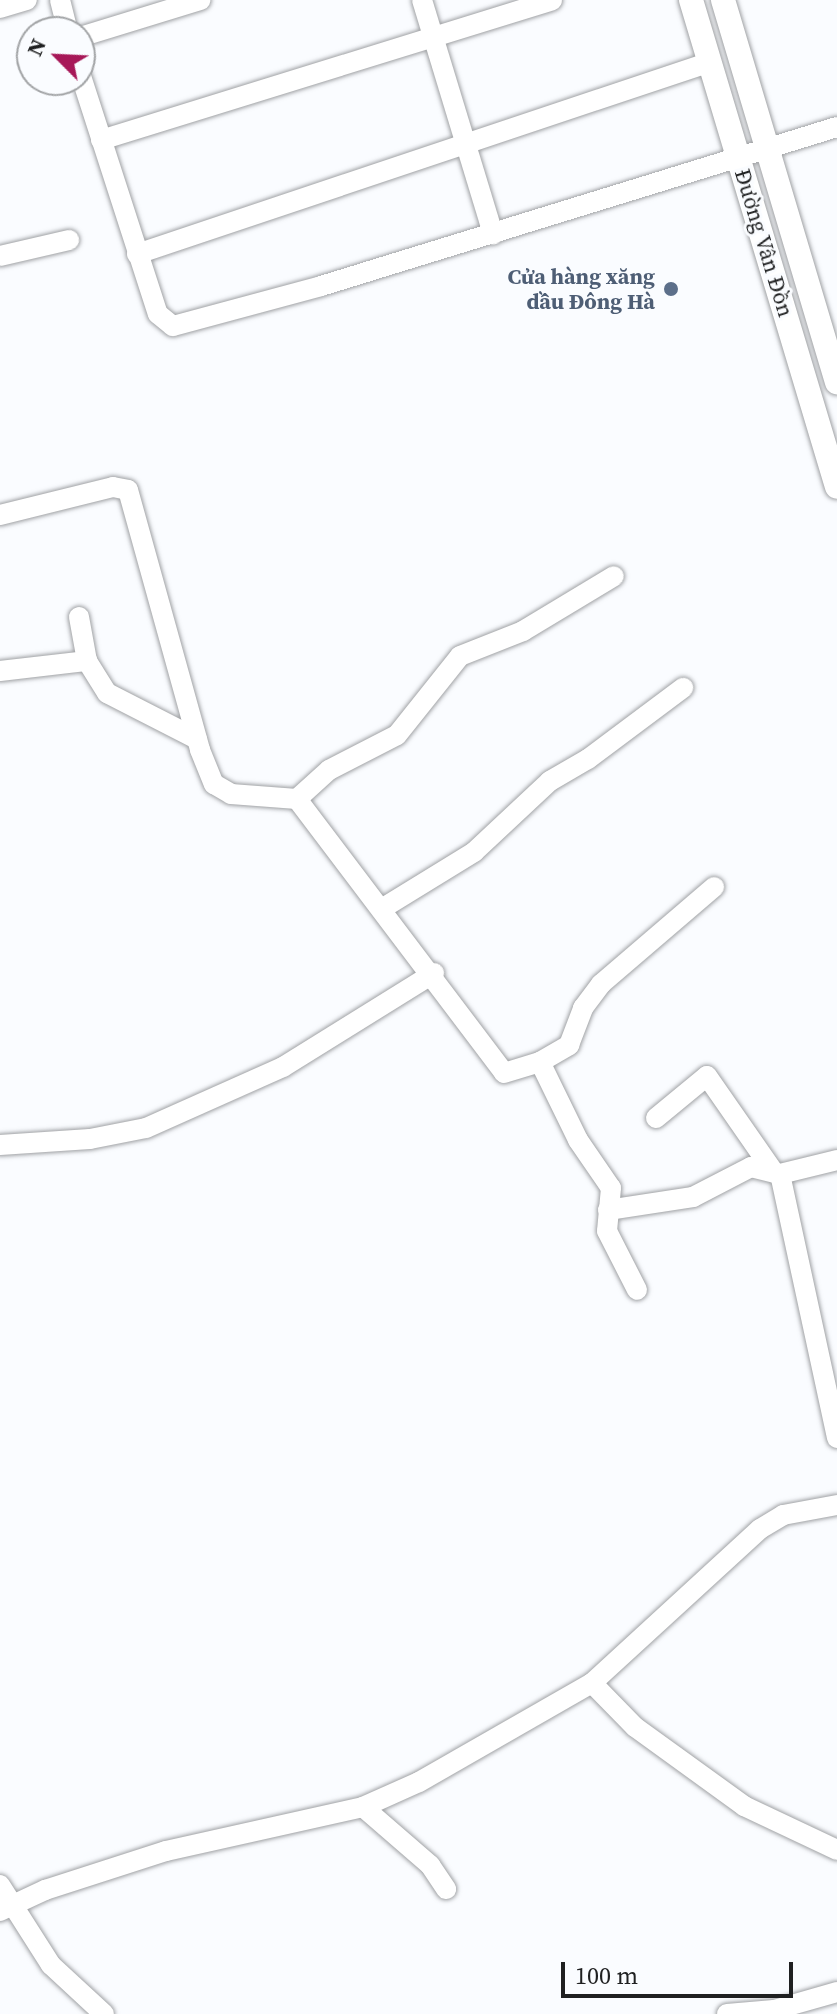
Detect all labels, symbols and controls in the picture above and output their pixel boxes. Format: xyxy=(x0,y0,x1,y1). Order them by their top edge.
north arrow xyxy=(16,16,96,96)
text: N xyxy=(19,34,53,60)
street label: Đường Vân Đồn xyxy=(729,165,799,321)
place label: Cửa hàng xăng dầu Đông Hà xyxy=(507,263,655,314)
marker: Cửa hàng xăng dầu Đông Hà xyxy=(662,280,680,298)
scale bar xyxy=(565,1946,797,1996)
text: 100 m xyxy=(575,1959,638,1992)

